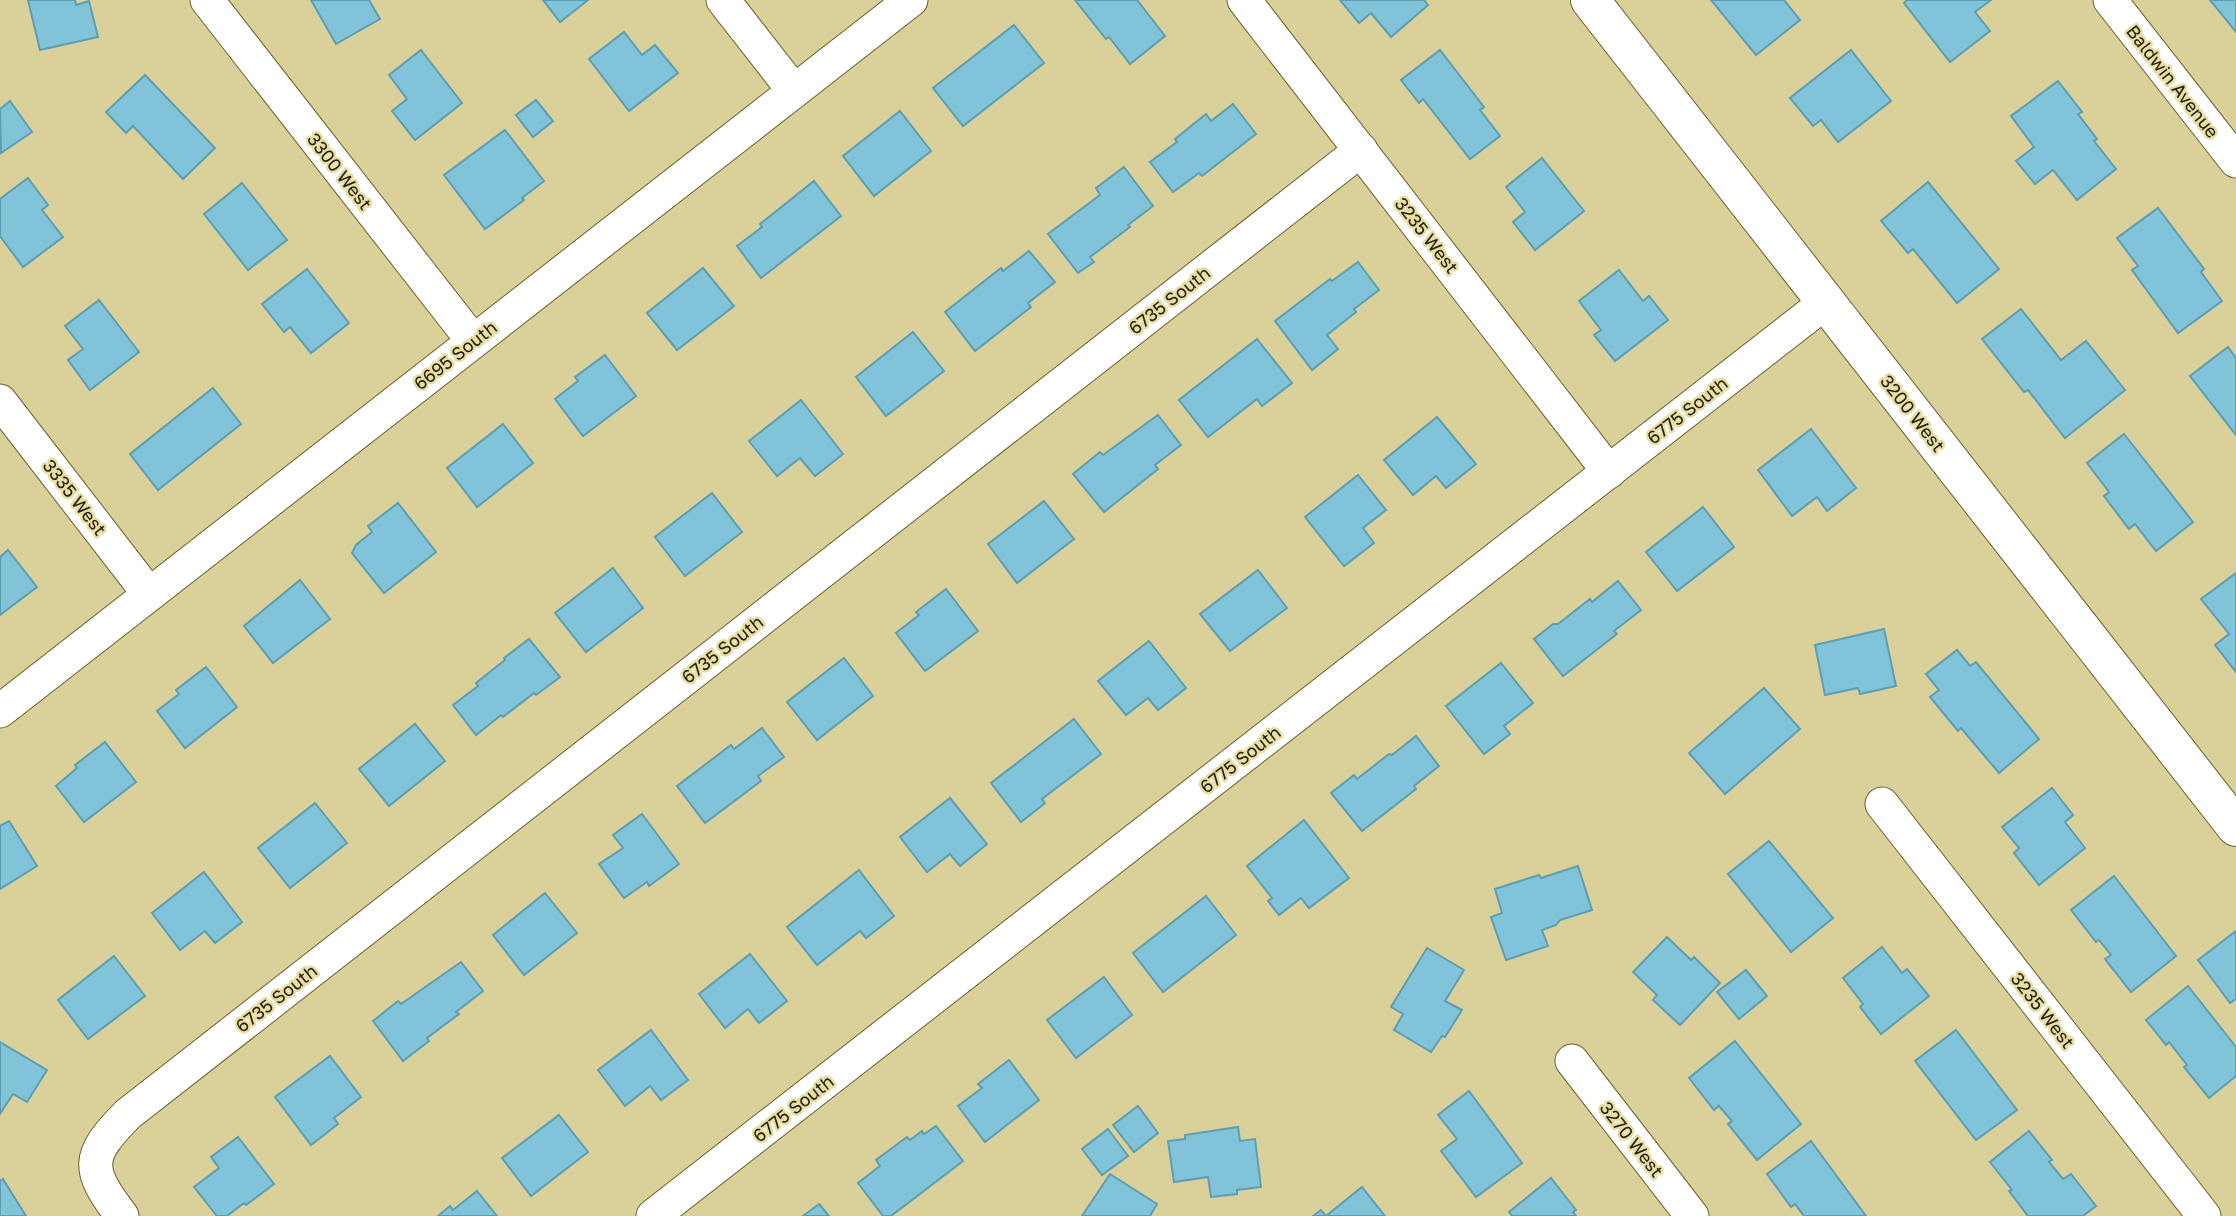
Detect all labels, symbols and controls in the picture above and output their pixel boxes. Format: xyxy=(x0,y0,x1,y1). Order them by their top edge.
street label: Baldwin Avenue xyxy=(2122,20,2224,142)
street label: 3300 West xyxy=(303,128,377,214)
street label: 3235 West xyxy=(1391,193,1463,277)
street label: 6735 South xyxy=(1124,261,1214,339)
street label: 6695 South xyxy=(409,316,501,394)
street label: 3200 West xyxy=(1876,370,1950,456)
street label: 6775 South xyxy=(1642,372,1732,448)
street label: 3335 West xyxy=(39,455,111,539)
street label: 6735 South xyxy=(677,610,767,688)
street label: 6775 South xyxy=(1195,721,1285,797)
street label: 6735 South xyxy=(231,959,321,1037)
street label: 3235 West xyxy=(2007,968,2079,1052)
street label: 6775 South xyxy=(748,1070,838,1146)
street label: 3270 West xyxy=(1596,1097,1668,1181)

